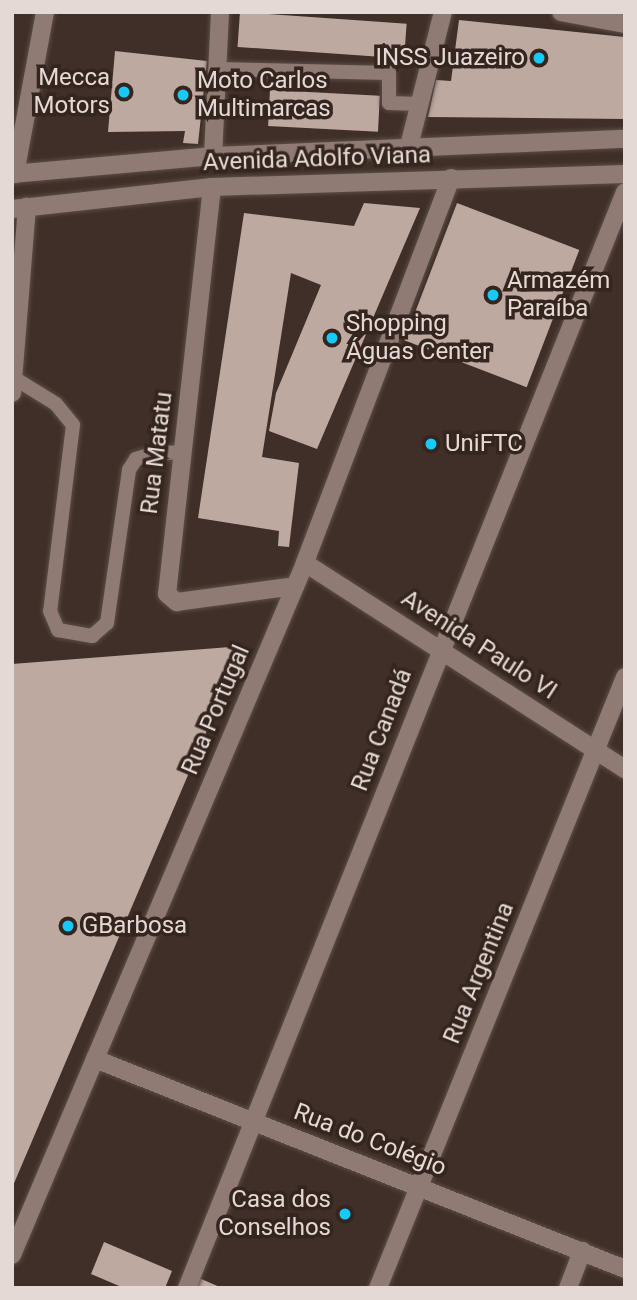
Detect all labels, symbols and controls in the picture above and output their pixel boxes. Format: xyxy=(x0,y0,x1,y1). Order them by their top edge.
place label: INSS Juazeiro xyxy=(376,44,525,72)
marker: INSS Juazeiro xyxy=(531,50,547,66)
place label: Mecca Motors xyxy=(34,64,110,120)
place label: Moto Carlos Multimarcas xyxy=(197,67,331,123)
marker: Mecca Motors xyxy=(116,84,132,100)
marker: Moto Carlos Multimarcas xyxy=(175,87,191,103)
street label: Avenida Adolfo Viana xyxy=(203,141,431,177)
place label: Armazém Paraíba xyxy=(507,267,610,323)
marker: Armazém Paraíba xyxy=(485,287,501,303)
place label: Shopping Águas Center xyxy=(346,310,490,366)
marker: Shopping Águas Center xyxy=(324,330,340,346)
street label: Rua Matatu xyxy=(135,390,179,516)
place label: UniFTC xyxy=(445,430,523,458)
marker: UniFTC xyxy=(423,436,439,452)
street label: Avenida Paulo VI xyxy=(396,584,562,706)
street label: Rua Portugal xyxy=(176,641,256,779)
street label: Rua Canadá xyxy=(346,665,418,795)
street label: Rua Argentina xyxy=(438,898,520,1048)
place label: GBarbosa xyxy=(82,912,187,940)
marker: GBarbosa xyxy=(60,918,76,934)
street label: Rua do Colégio xyxy=(290,1098,450,1182)
place label: Casa dos Conselhos xyxy=(218,1186,331,1242)
marker: Casa dos Conselhos xyxy=(337,1206,353,1222)

